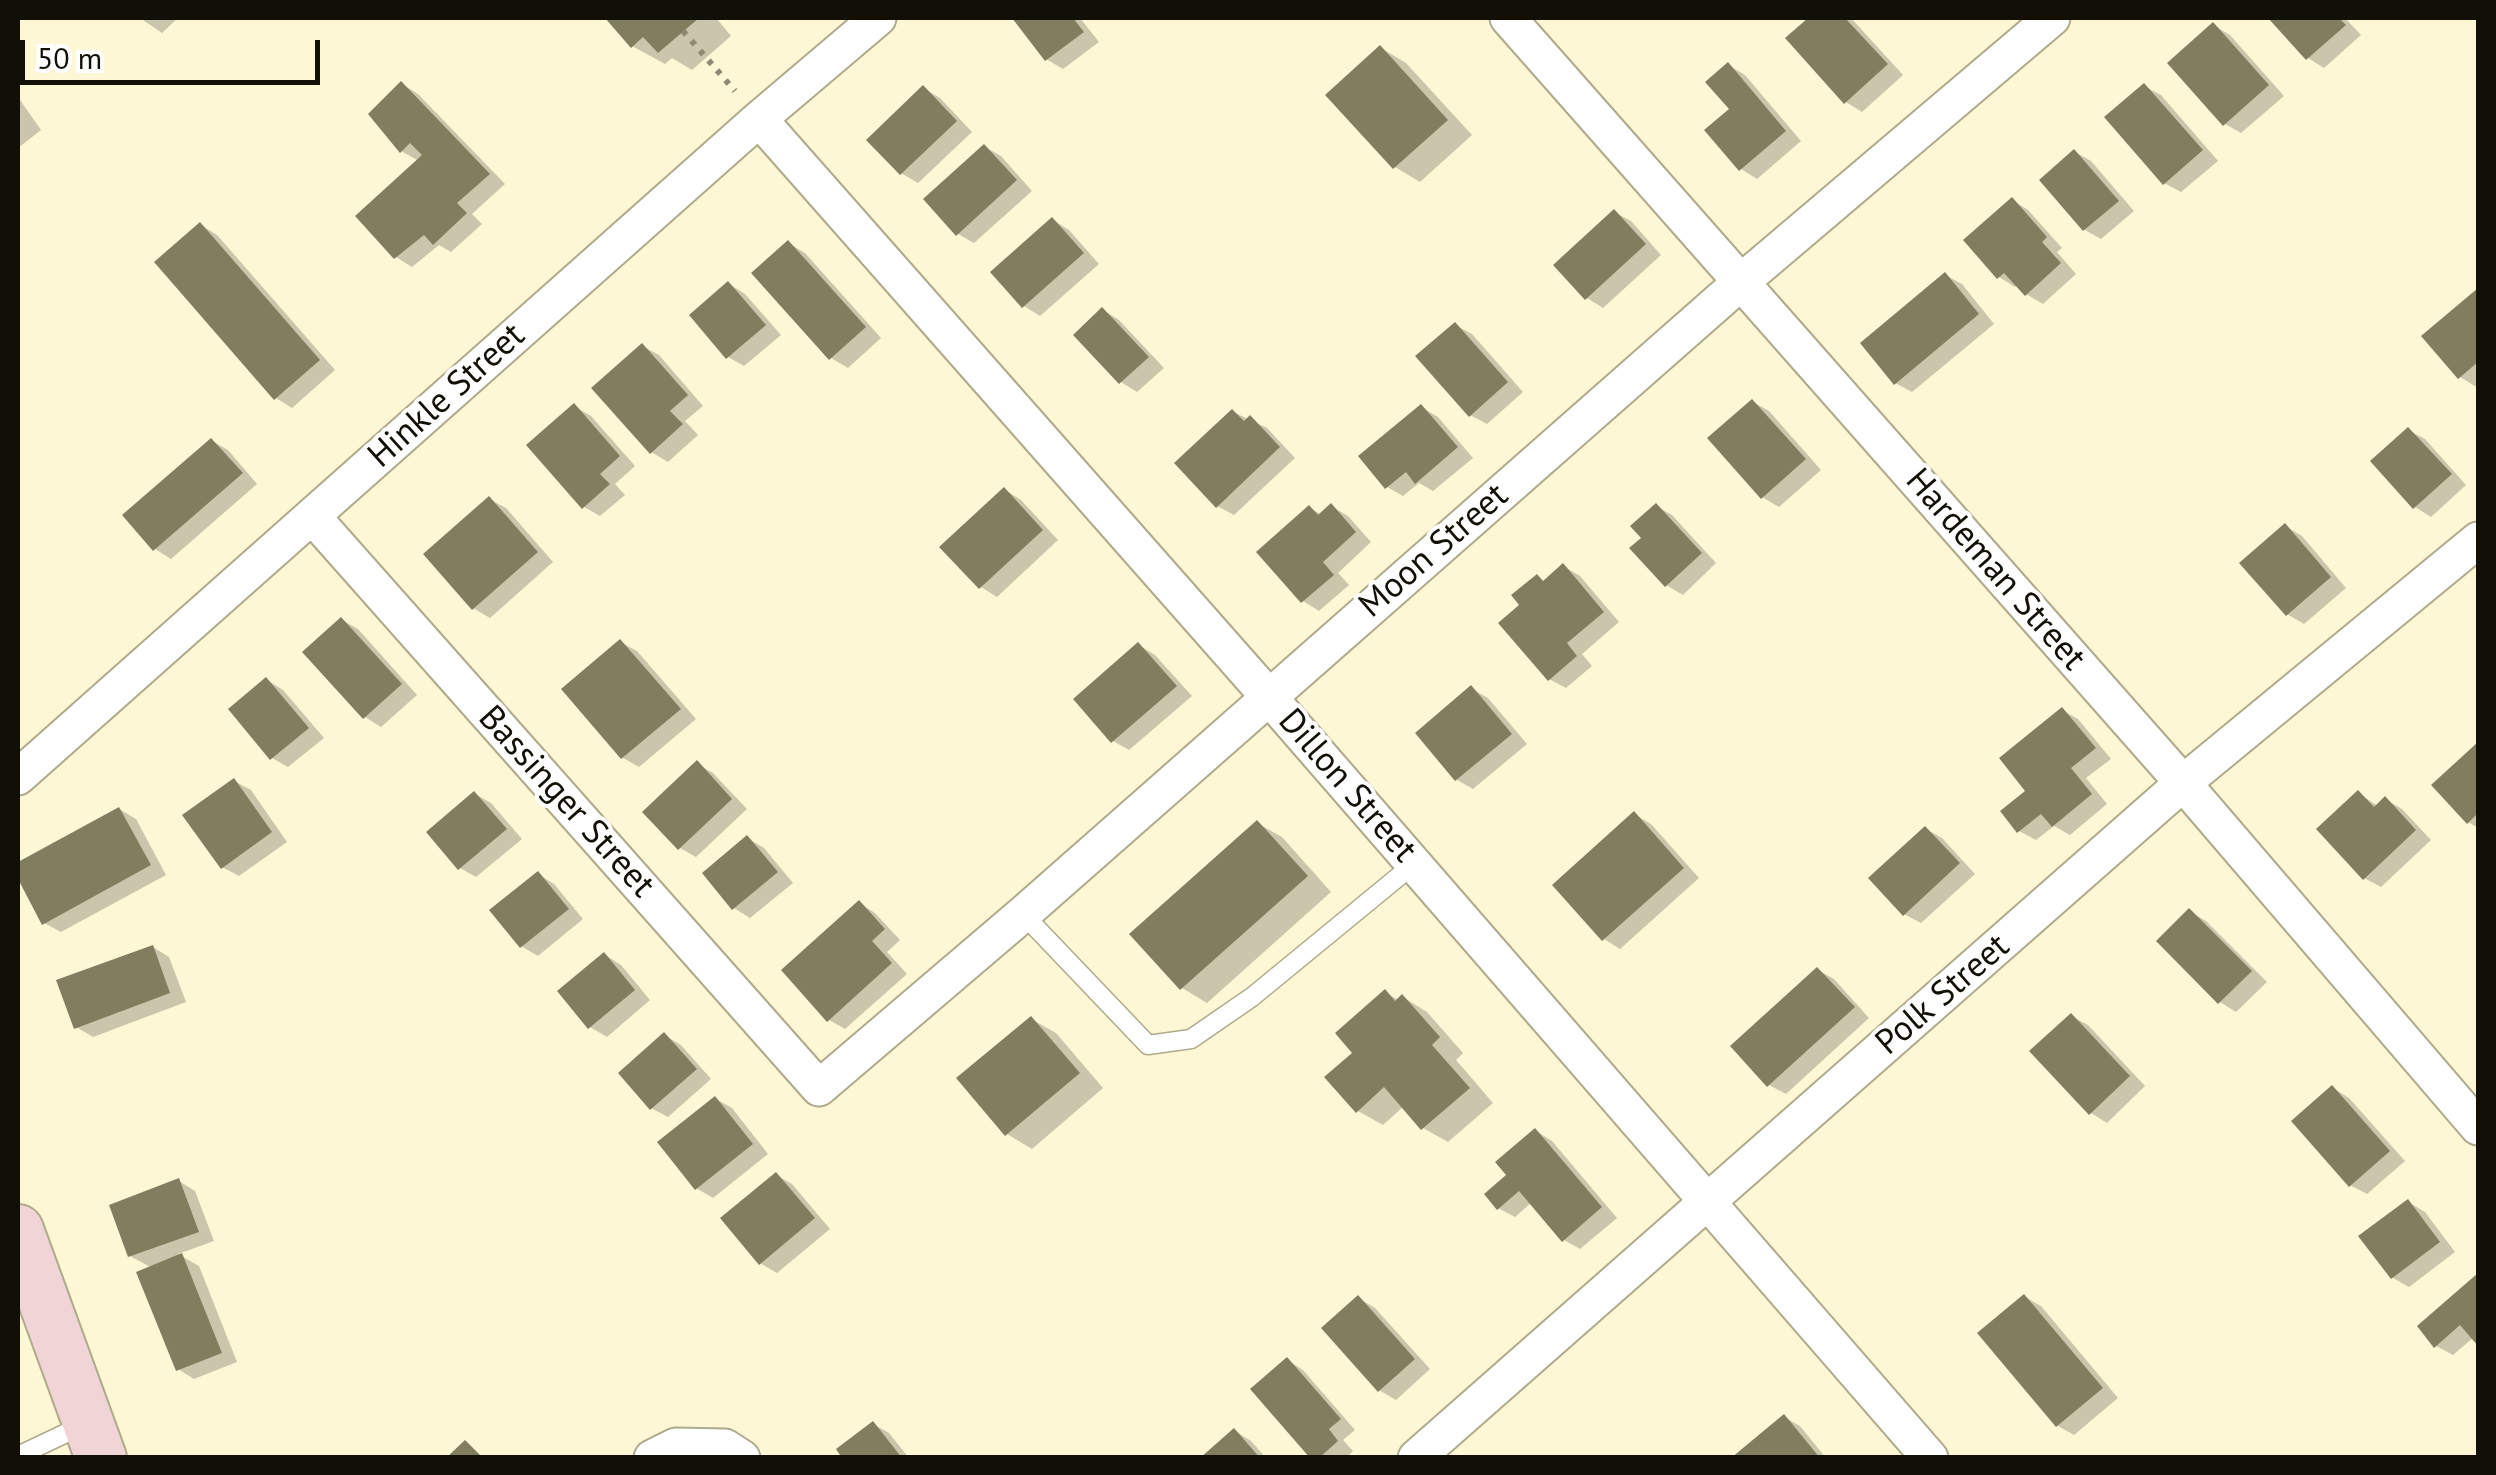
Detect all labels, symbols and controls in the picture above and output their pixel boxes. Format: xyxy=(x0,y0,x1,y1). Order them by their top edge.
scale bar xyxy=(25,20,325,82)
text: 50 m xyxy=(37,38,102,77)
street label: Hinkle Street xyxy=(360,315,534,477)
street label: Hardeman Street xyxy=(1896,461,2094,679)
street label: Moon Street xyxy=(1351,475,1517,627)
street label: Bassinger Street xyxy=(469,698,663,906)
street label: Dillon Street xyxy=(1269,701,1425,871)
street label: Polk Street xyxy=(1868,926,2018,1064)

